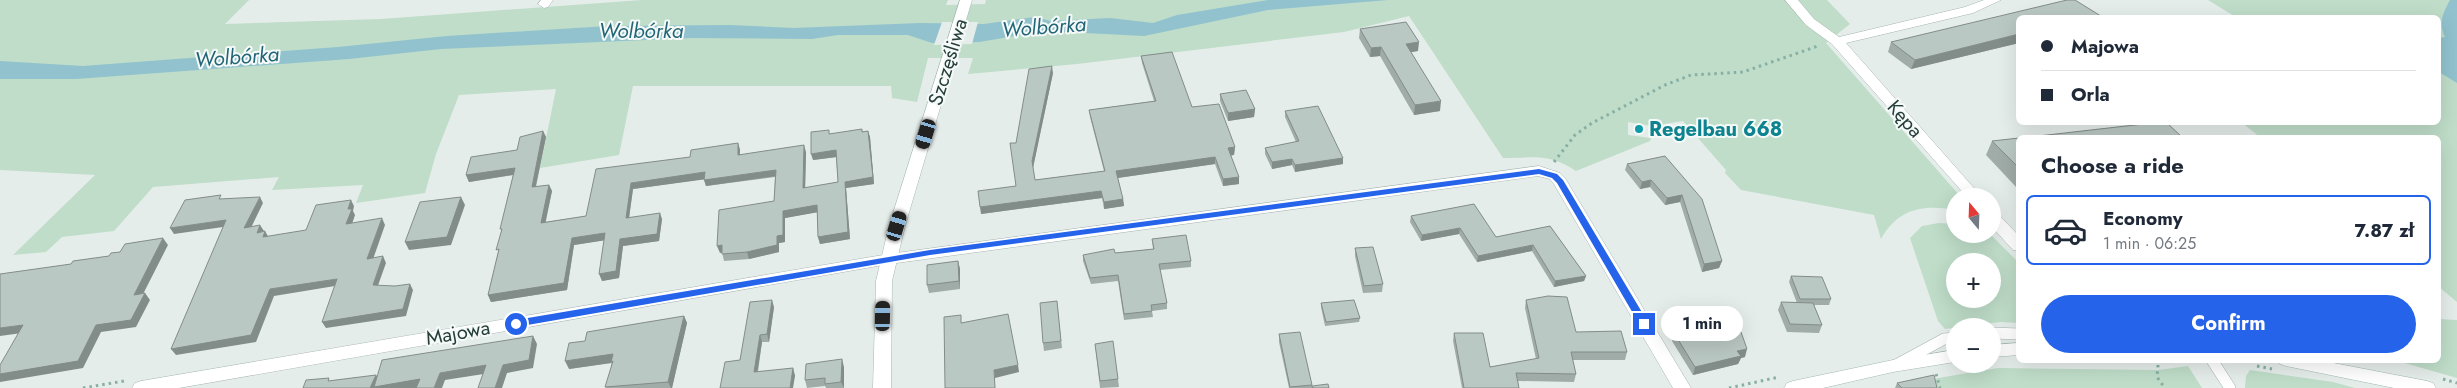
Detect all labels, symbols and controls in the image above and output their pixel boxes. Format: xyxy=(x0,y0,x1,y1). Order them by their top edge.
water label: Wolbórka xyxy=(1001,9,1088,45)
street label: Szczęśliwa xyxy=(921,15,975,109)
water label: Wolbórka xyxy=(599,16,684,46)
text: Majowa xyxy=(2071,33,2139,60)
water label: Wolbórka xyxy=(194,39,281,75)
text: Orla xyxy=(2071,81,2110,108)
street label: Kępa xyxy=(1880,94,1930,144)
place label: Regelbau 668 xyxy=(1649,115,1782,144)
car xyxy=(914,117,937,151)
marker: Regelbau 668 xyxy=(1633,123,1645,135)
text: Choose a ride xyxy=(2041,149,2184,181)
north arrow xyxy=(1946,188,2001,242)
map controls xyxy=(1946,188,2001,373)
text: Economy xyxy=(2103,205,2183,232)
icon: car xyxy=(2043,208,2088,253)
car xyxy=(885,209,908,243)
text: 7.87 zł xyxy=(2354,217,2414,244)
text: 1 min · 06:25 xyxy=(2103,232,2196,255)
button: + xyxy=(1946,253,2001,308)
button: Confirm xyxy=(2041,295,2416,353)
car xyxy=(875,301,890,331)
callout: 1 min xyxy=(1662,306,1744,342)
text: 1 min xyxy=(1682,312,1722,335)
street label: Majowa xyxy=(424,313,492,353)
route start xyxy=(505,313,527,335)
route end xyxy=(1633,313,1655,335)
button: − xyxy=(1946,318,2001,373)

